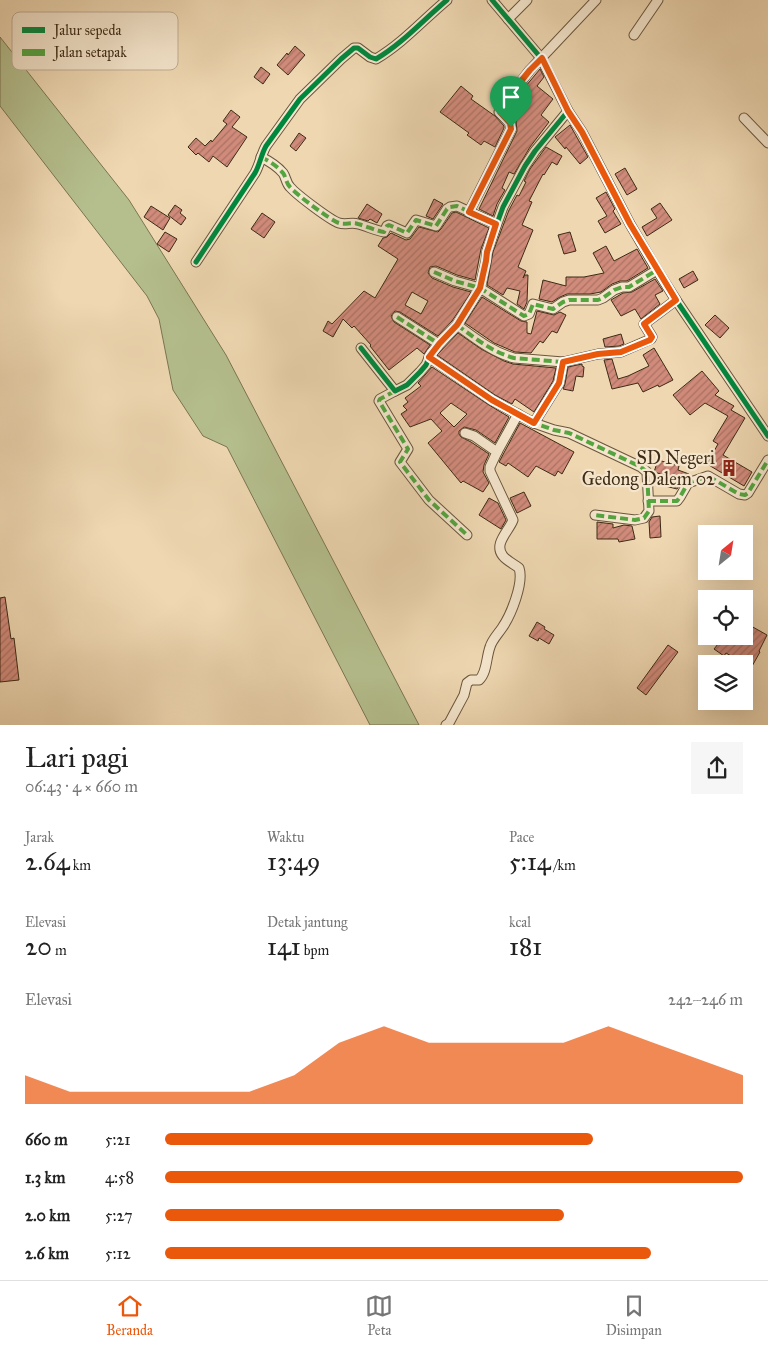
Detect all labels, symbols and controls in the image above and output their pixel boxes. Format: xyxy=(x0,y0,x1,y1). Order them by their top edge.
legend xyxy=(12,12,178,70)
text: Jalur sepeda xyxy=(52,22,121,40)
text: Jalan setapak xyxy=(52,44,127,62)
pin xyxy=(490,76,532,127)
icon: arrive xyxy=(497,83,525,111)
place label: SD Negeri Gedong Dalem 02 xyxy=(582,447,715,491)
building icon: SD Negeri Gedong Dalem 02 xyxy=(719,458,739,478)
north arrow xyxy=(698,525,752,580)
map controls xyxy=(698,525,753,710)
button: locate xyxy=(698,590,753,645)
button: layers xyxy=(698,655,753,710)
text: Lari pagi xyxy=(25,740,128,775)
button: share xyxy=(691,742,743,794)
text: 06:43 · 4 × 660 m xyxy=(25,777,138,796)
text: Jarak xyxy=(25,829,54,846)
text: Waktu xyxy=(267,829,304,846)
text: Pace xyxy=(509,829,534,846)
text: 2.64 xyxy=(25,846,70,877)
text: 13:49 xyxy=(267,846,321,877)
text: 5:14 xyxy=(509,846,551,877)
text: km xyxy=(70,857,91,874)
text: /km xyxy=(551,857,576,874)
text: Elevasi xyxy=(25,914,66,931)
text: Detak jantung xyxy=(267,914,348,931)
text: kcal xyxy=(509,914,531,931)
text: 20 xyxy=(25,931,52,962)
text: 141 xyxy=(267,931,301,962)
text: 181 xyxy=(509,931,542,962)
text: m xyxy=(52,942,67,959)
text: bpm xyxy=(301,942,329,959)
text: Elevasi xyxy=(25,990,72,1009)
text: 242–246 m xyxy=(668,990,743,1009)
text: 660 m xyxy=(25,1130,68,1149)
text: 5:21 xyxy=(105,1130,131,1149)
text: 1.3 km xyxy=(25,1168,65,1187)
text: 4:58 xyxy=(105,1168,134,1187)
text: 2.0 km xyxy=(25,1206,70,1225)
text: 5:27 xyxy=(105,1206,132,1225)
text: 2.6 km xyxy=(25,1244,69,1263)
text: 5:12 xyxy=(105,1244,131,1263)
tab: Beranda xyxy=(106,1292,153,1339)
tab: Peta xyxy=(365,1292,393,1339)
tab: Disimpan xyxy=(606,1292,662,1339)

